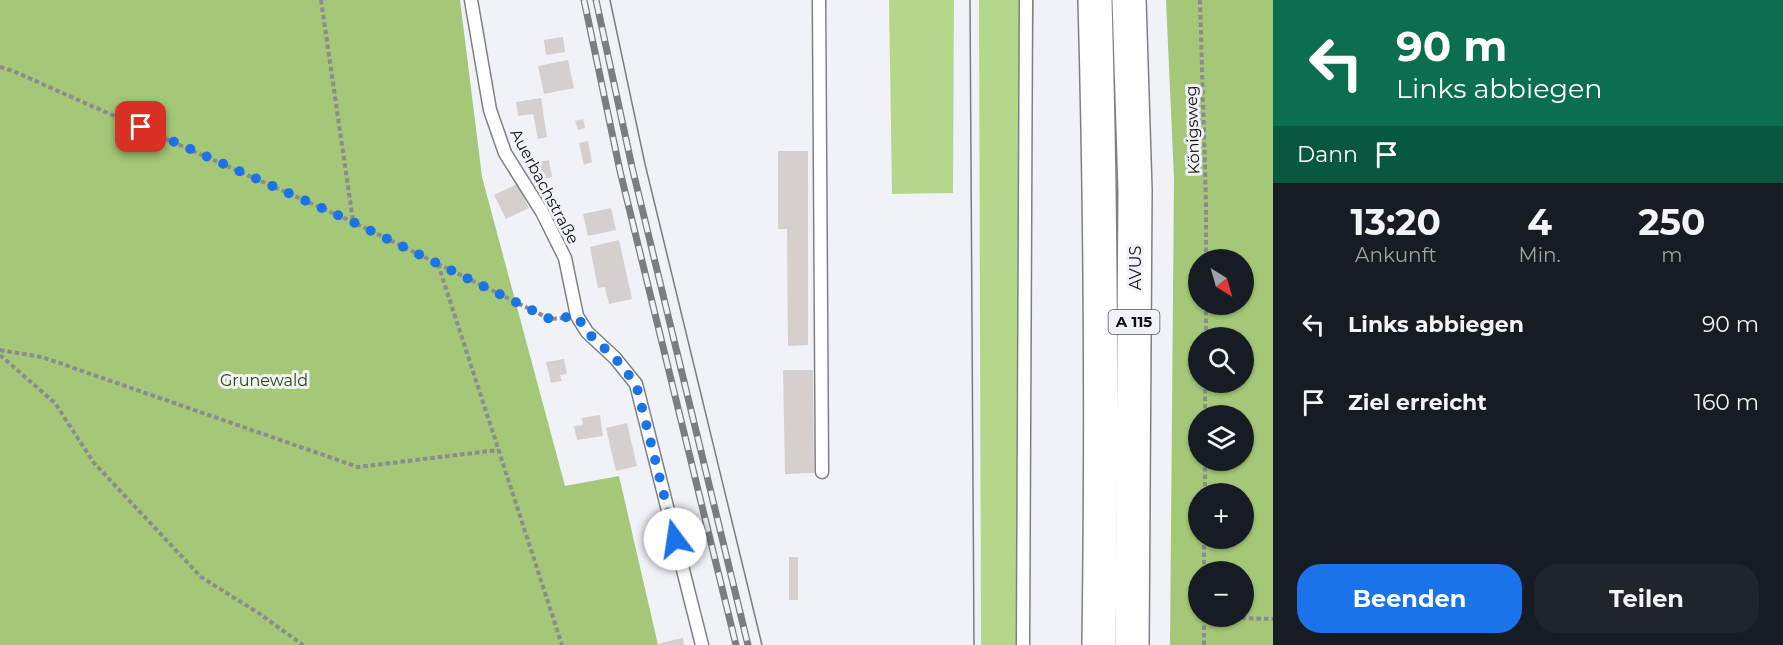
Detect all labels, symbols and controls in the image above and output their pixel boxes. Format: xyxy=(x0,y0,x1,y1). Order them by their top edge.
text: 90 m xyxy=(1396,20,1507,72)
icon: left xyxy=(1297,24,1375,102)
text: Links abbiegen xyxy=(1396,72,1603,105)
street label: Königsweg xyxy=(1181,85,1204,175)
pin xyxy=(115,101,166,152)
icon: arrive xyxy=(124,110,157,143)
street label: Auerbachstraße xyxy=(506,125,583,247)
icon: arrive xyxy=(1370,138,1403,171)
text: Dann xyxy=(1297,141,1358,168)
text: 13:20 xyxy=(1351,200,1441,244)
text: 4 xyxy=(1527,200,1552,244)
text: 250 xyxy=(1638,200,1705,244)
text: Ankunft xyxy=(1355,243,1437,267)
text: Min. xyxy=(1519,243,1561,267)
text: m xyxy=(1661,243,1683,267)
street label: AVUS xyxy=(1126,246,1145,290)
north arrow xyxy=(1188,249,1254,315)
map controls xyxy=(1188,249,1254,627)
icon: left xyxy=(1297,308,1330,341)
road number: A 115 xyxy=(1108,310,1160,334)
text: Links abbiegen xyxy=(1348,311,1524,338)
text: 90 m xyxy=(1702,311,1759,338)
button: search xyxy=(1188,327,1254,393)
park label: Grunewald xyxy=(220,371,308,390)
icon: arrive xyxy=(1297,386,1330,419)
text: Ziel erreicht xyxy=(1348,389,1487,416)
text: 160 m xyxy=(1694,389,1759,416)
button: layers xyxy=(1188,405,1254,471)
button: + xyxy=(1188,483,1254,549)
position arrow xyxy=(643,507,707,571)
button: − xyxy=(1188,561,1254,627)
button: Beenden xyxy=(1297,564,1522,633)
button: Teilen xyxy=(1534,564,1759,633)

